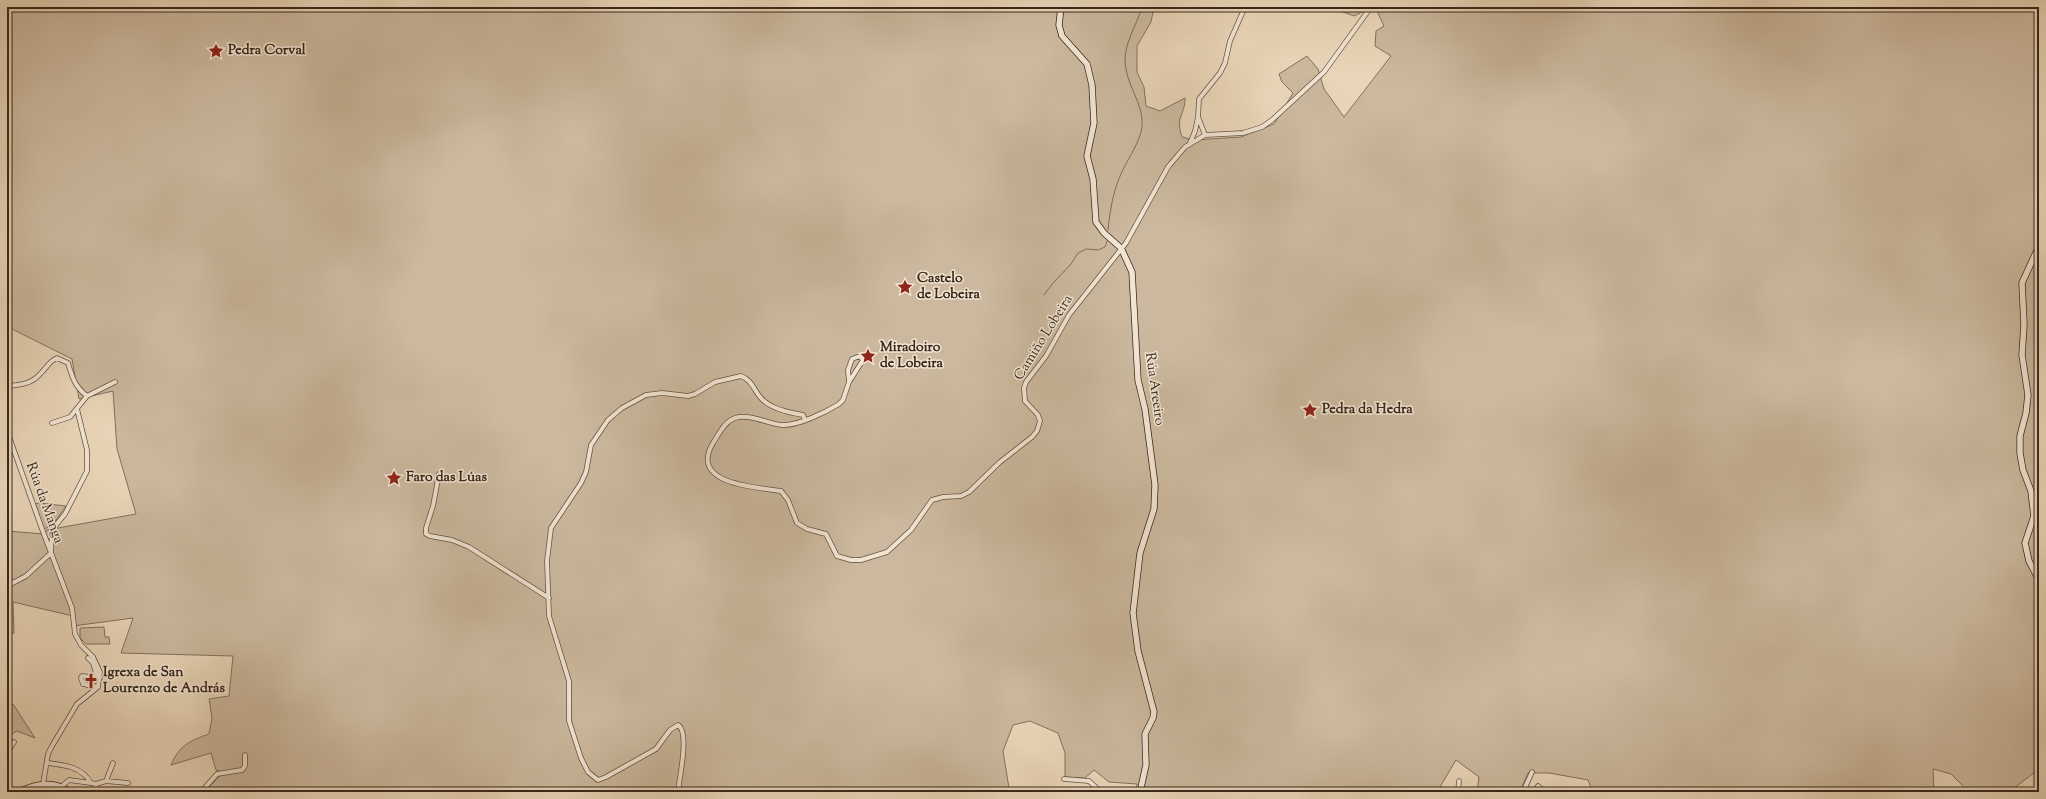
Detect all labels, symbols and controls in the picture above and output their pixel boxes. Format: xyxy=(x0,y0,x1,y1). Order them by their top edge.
place label: Pedra Corval xyxy=(228,41,306,61)
place icon: Pedra Corval xyxy=(207,42,225,60)
place label: Castelo de Lobeira xyxy=(917,269,981,305)
place icon: Castelo de Lobeira xyxy=(896,278,914,296)
street label: Camiño Lobeira xyxy=(1010,291,1079,385)
place label: Miradoiro de Lobeira xyxy=(880,338,944,374)
place icon: Miradoiro de Lobeira xyxy=(859,347,877,365)
street label: Rúa Areeiro xyxy=(1139,351,1169,427)
place label: Pedra da Hedra xyxy=(1322,400,1413,420)
place icon: Pedra da Hedra xyxy=(1301,401,1319,419)
street label: Rúa da Manga xyxy=(20,460,68,547)
place label: Faro das Lúas xyxy=(406,468,488,488)
place icon: Faro das Lúas xyxy=(385,469,403,487)
place label: Igrexa de San Lourenzo de András xyxy=(103,663,225,699)
church icon: Igrexa de San Lourenzo de András xyxy=(82,672,100,690)

